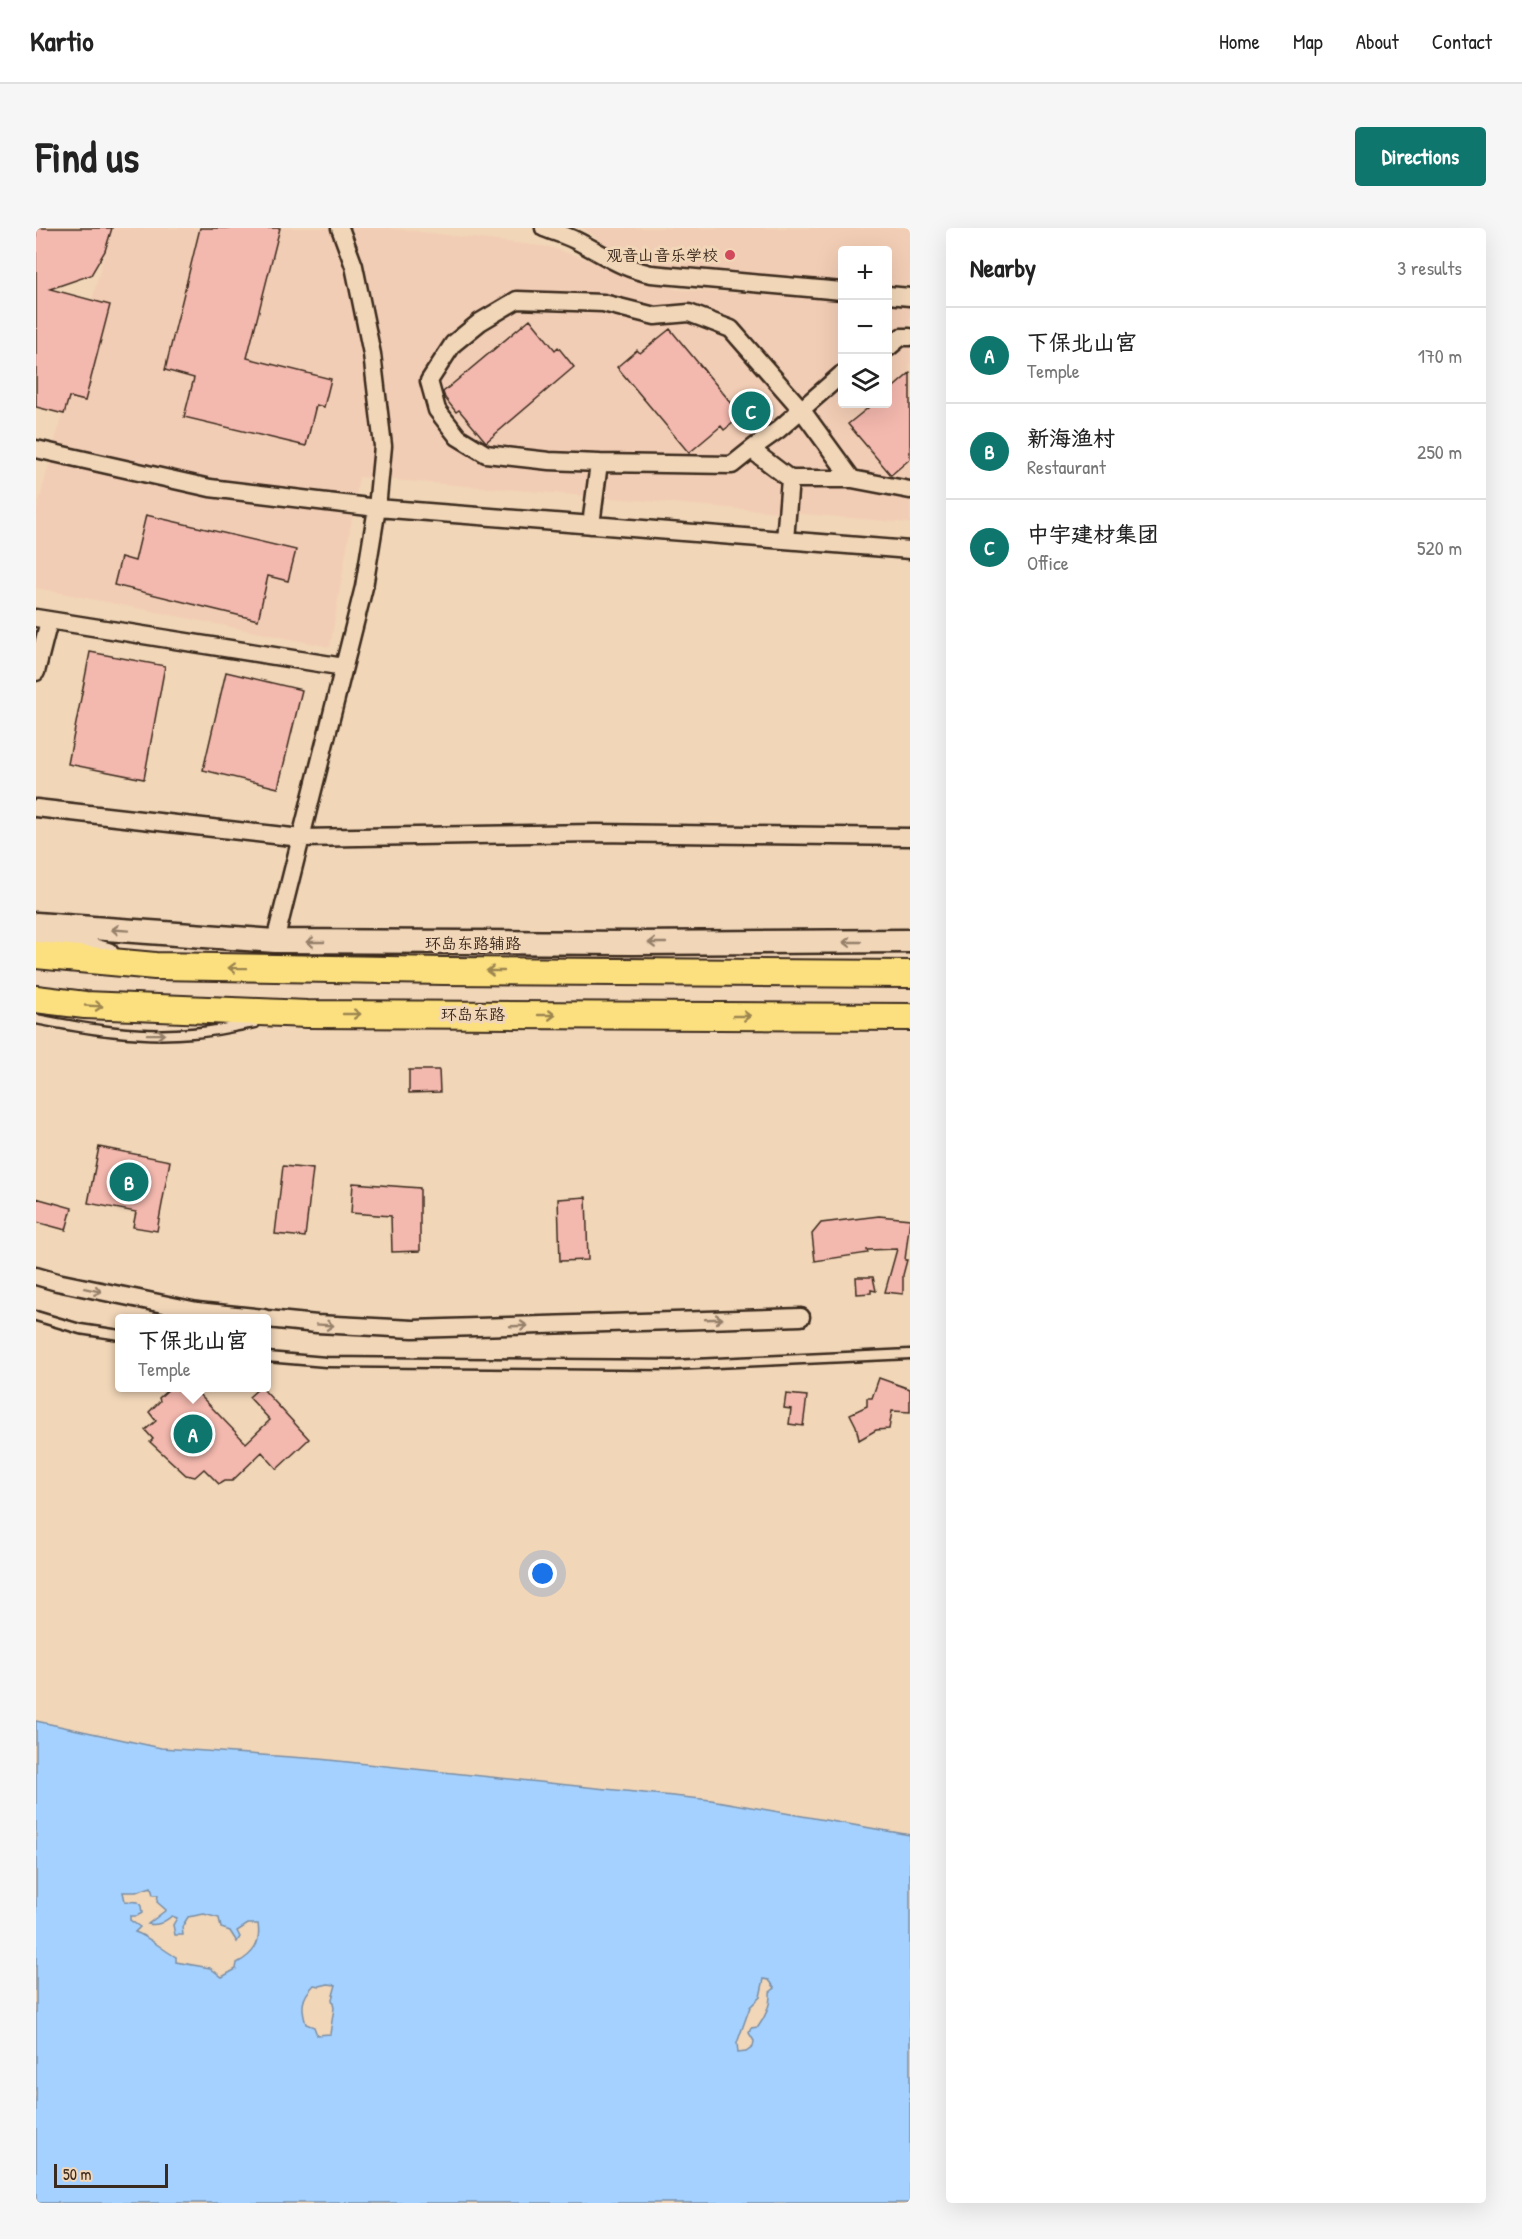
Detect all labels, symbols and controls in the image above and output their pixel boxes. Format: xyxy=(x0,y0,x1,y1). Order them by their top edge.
text: Kartio xyxy=(30,22,94,60)
text: Home xyxy=(1219,27,1260,56)
text: Map xyxy=(1293,27,1323,56)
text: About xyxy=(1356,27,1399,56)
text: Contact xyxy=(1432,27,1492,56)
button: Directions xyxy=(1355,127,1486,186)
text: Find us xyxy=(36,128,139,185)
place label: 观音山音乐学校 xyxy=(606,244,718,266)
map controls xyxy=(838,246,892,408)
button: + xyxy=(838,246,892,300)
marker: 观音山音乐学校 xyxy=(723,248,737,262)
text: Nearby xyxy=(970,250,1036,285)
text: 3 results xyxy=(1397,254,1462,281)
button: − xyxy=(838,300,892,354)
text: 下保北山宫 xyxy=(1027,327,1137,357)
text: A xyxy=(985,342,994,369)
text: 170 m xyxy=(1418,342,1462,369)
button: layers xyxy=(838,354,892,408)
text: Temple xyxy=(1027,357,1080,384)
pin: C xyxy=(732,388,770,434)
text: 新海渔村 xyxy=(1027,423,1115,453)
text: B xyxy=(984,438,995,465)
text: 250 m xyxy=(1417,438,1462,465)
text: Restaurant xyxy=(1027,453,1106,480)
text: 中宇建材集团 xyxy=(1027,519,1159,549)
text: C xyxy=(984,534,995,561)
text: 520 m xyxy=(1417,534,1462,561)
text: Office xyxy=(1027,549,1069,576)
one-way arrow xyxy=(110,924,130,935)
street label: 环岛东路辅路 xyxy=(425,932,521,954)
one-way arrow xyxy=(305,936,325,948)
one-way arrow xyxy=(842,936,862,948)
one-way arrow xyxy=(647,937,667,949)
one-way arrow xyxy=(227,962,247,974)
one-way arrow xyxy=(485,965,505,977)
one-way arrow xyxy=(84,1000,104,1011)
street label: 环岛东路 xyxy=(441,1003,505,1025)
one-way arrow xyxy=(341,1008,361,1020)
one-way arrow xyxy=(536,1009,556,1021)
one-way arrow xyxy=(731,1010,751,1022)
one-way arrow xyxy=(146,1028,166,1040)
pin: B xyxy=(110,1160,148,1204)
one-way arrow xyxy=(83,1284,102,1296)
popup xyxy=(115,1314,271,1392)
one-way arrow xyxy=(704,1314,724,1325)
one-way arrow xyxy=(314,1319,334,1330)
one-way arrow xyxy=(509,1320,529,1331)
text: 下保北山宫 xyxy=(138,1325,248,1355)
text: Temple xyxy=(138,1355,191,1382)
pin: A xyxy=(174,1412,212,1456)
your location xyxy=(528,1559,557,1588)
scale bar xyxy=(54,2161,168,2188)
text: 50 m xyxy=(63,2163,92,2185)

